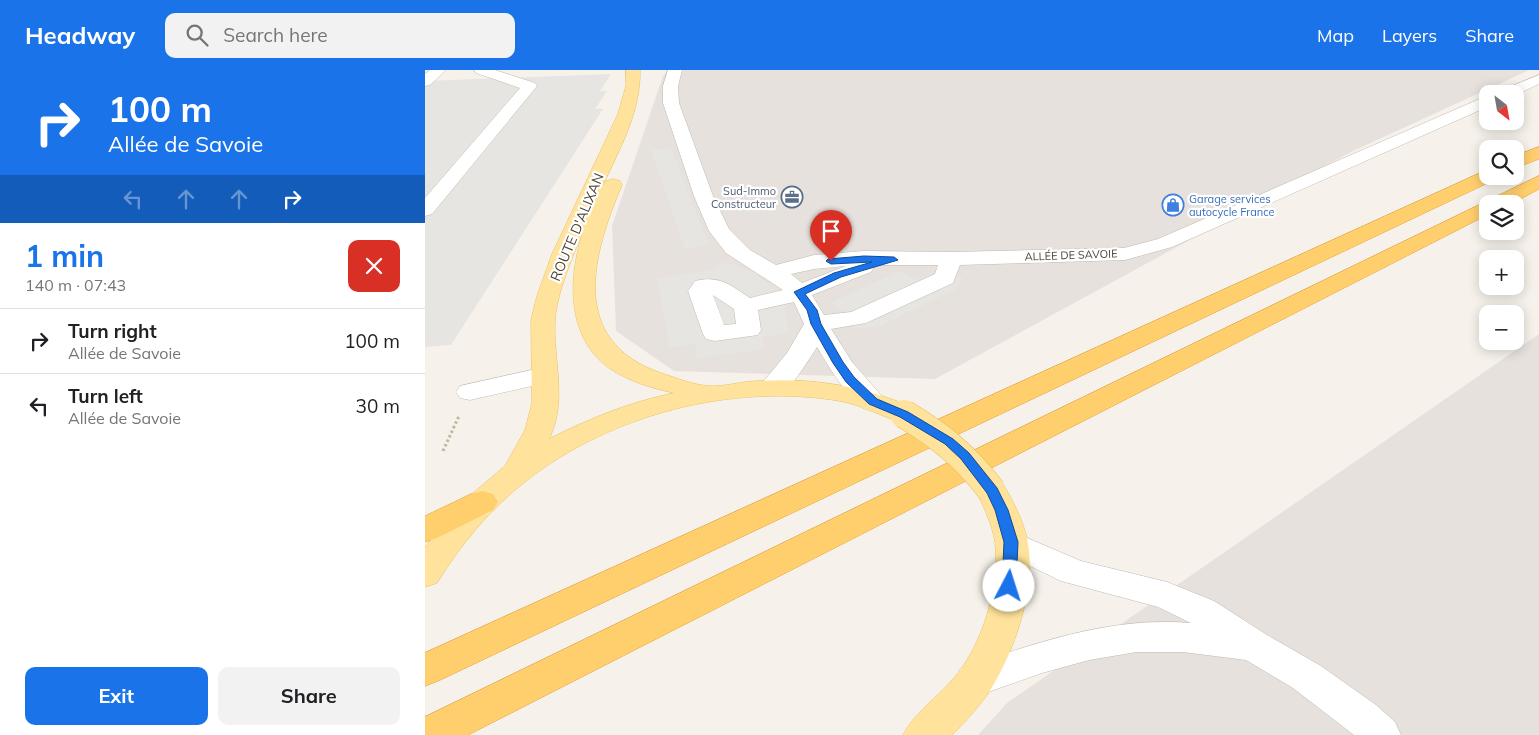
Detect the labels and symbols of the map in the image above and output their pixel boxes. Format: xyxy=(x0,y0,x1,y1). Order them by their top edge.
north arrow xyxy=(1479,85,1524,130)
street label: ROUTE D'ALIXAN xyxy=(546,170,608,284)
place label: Sud-Immo Constructeur xyxy=(711,184,776,211)
office icon: Sud-Immo Constructeur xyxy=(780,185,804,209)
place label: Garage services autocycle France xyxy=(1189,192,1275,219)
shop icon: Garage services autocycle France xyxy=(1161,193,1185,217)
pin xyxy=(810,210,852,261)
street label: ALLÉE DE SAVOIE xyxy=(1024,246,1118,264)
position arrow xyxy=(982,559,1034,611)

